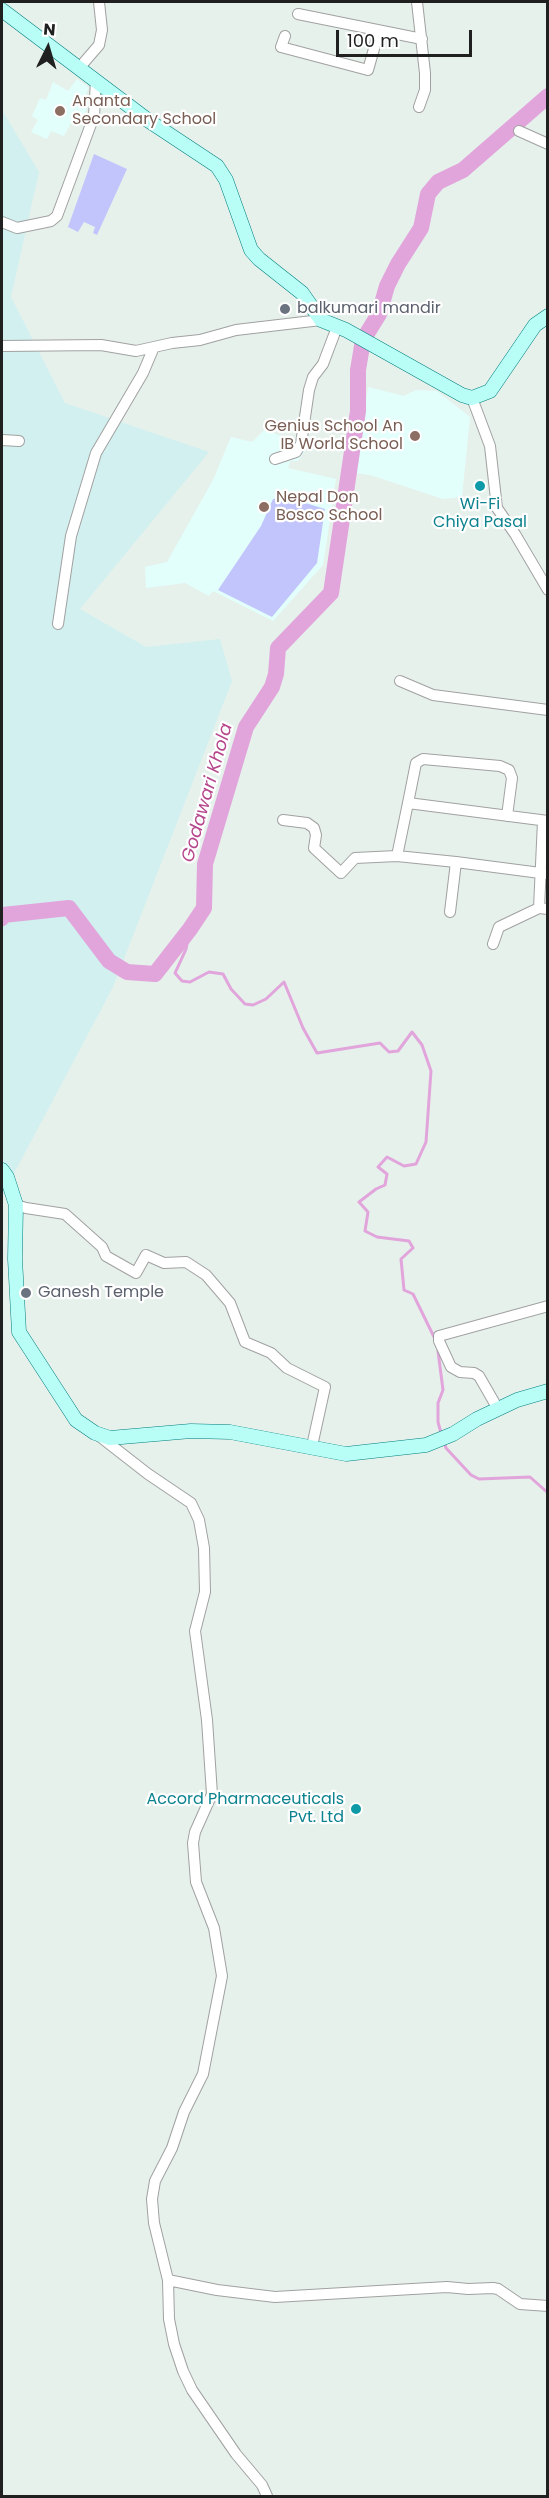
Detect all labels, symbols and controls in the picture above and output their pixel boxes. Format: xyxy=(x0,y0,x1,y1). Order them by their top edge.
north arrow xyxy=(18,18,78,78)
text: N xyxy=(43,18,57,42)
scale bar xyxy=(339,18,476,56)
text: 100 m xyxy=(347,28,399,53)
place label: Ananta Secondary School xyxy=(72,92,216,130)
marker: Ananta Secondary School xyxy=(53,104,67,118)
place label: balkumari mandir xyxy=(297,299,441,319)
marker: balkumari mandir xyxy=(278,302,292,316)
place label: Genius School An IB World School xyxy=(265,417,403,455)
marker: Genius School An IB World School xyxy=(408,429,422,443)
marker: Wi-Fi Chiya Pasal xyxy=(473,479,487,493)
place label: Nepal Don Bosco School xyxy=(276,488,382,526)
place label: Wi-Fi Chiya Pasal xyxy=(433,495,527,533)
marker: Nepal Don Bosco School xyxy=(257,500,271,514)
water label: Godawari Khola xyxy=(178,721,238,865)
place label: Ganesh Temple xyxy=(38,1283,164,1303)
marker: Ganesh Temple xyxy=(19,1286,33,1300)
place label: Accord Pharmaceuticals Pvt. Ltd xyxy=(146,1790,344,1828)
marker: Accord Pharmaceuticals Pvt. Ltd xyxy=(349,1802,363,1816)

